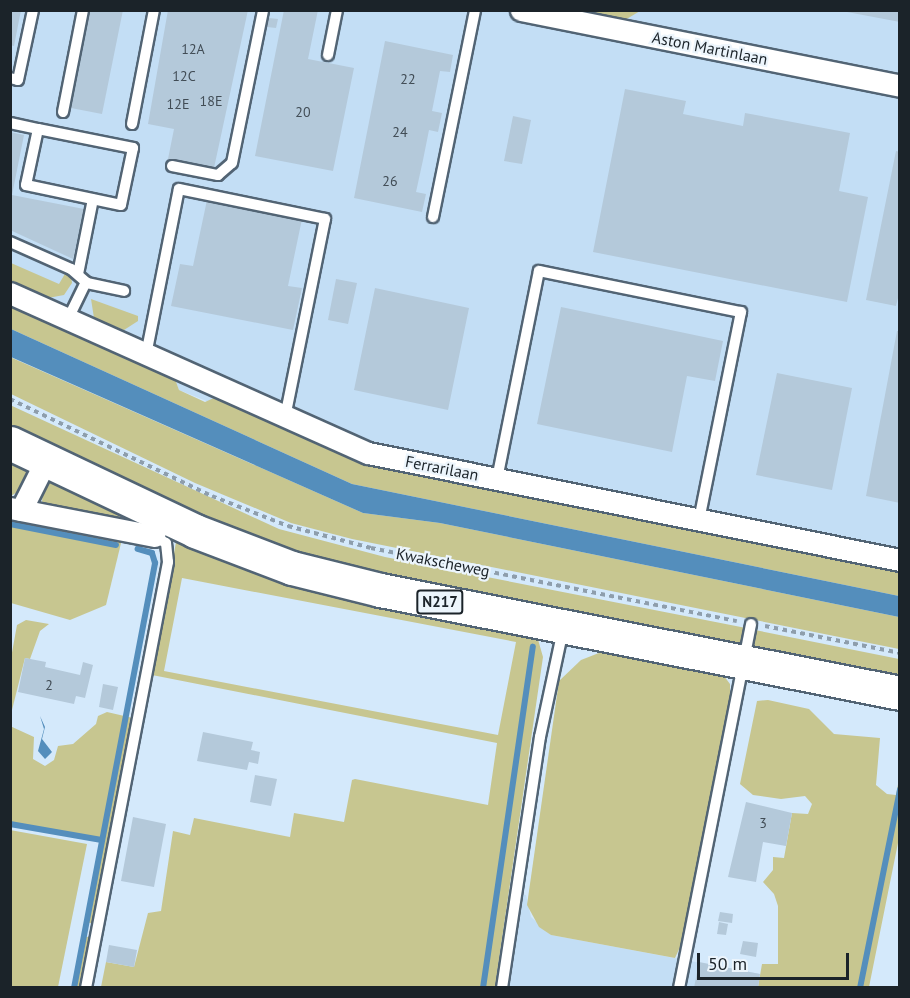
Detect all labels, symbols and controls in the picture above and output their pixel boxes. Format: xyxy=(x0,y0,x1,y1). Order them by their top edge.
street label: Aston Martinlaan xyxy=(651,27,769,69)
house number: 12A xyxy=(181,41,205,57)
house number: 12C xyxy=(172,68,196,84)
house number: 22 xyxy=(400,71,416,87)
house number: 18E xyxy=(200,93,222,109)
house number: 12E xyxy=(167,96,189,112)
house number: 20 xyxy=(295,104,311,120)
house number: 24 xyxy=(392,124,408,140)
house number: 26 xyxy=(382,173,398,189)
street label: Ferrarilaan xyxy=(404,451,480,485)
street label: Kwakscheweg xyxy=(395,544,491,580)
road number: N217 xyxy=(416,590,464,614)
house number: 2 xyxy=(45,677,53,693)
house number: 3 xyxy=(759,815,767,831)
scale bar xyxy=(700,941,852,979)
text: 50 m xyxy=(708,952,747,975)

